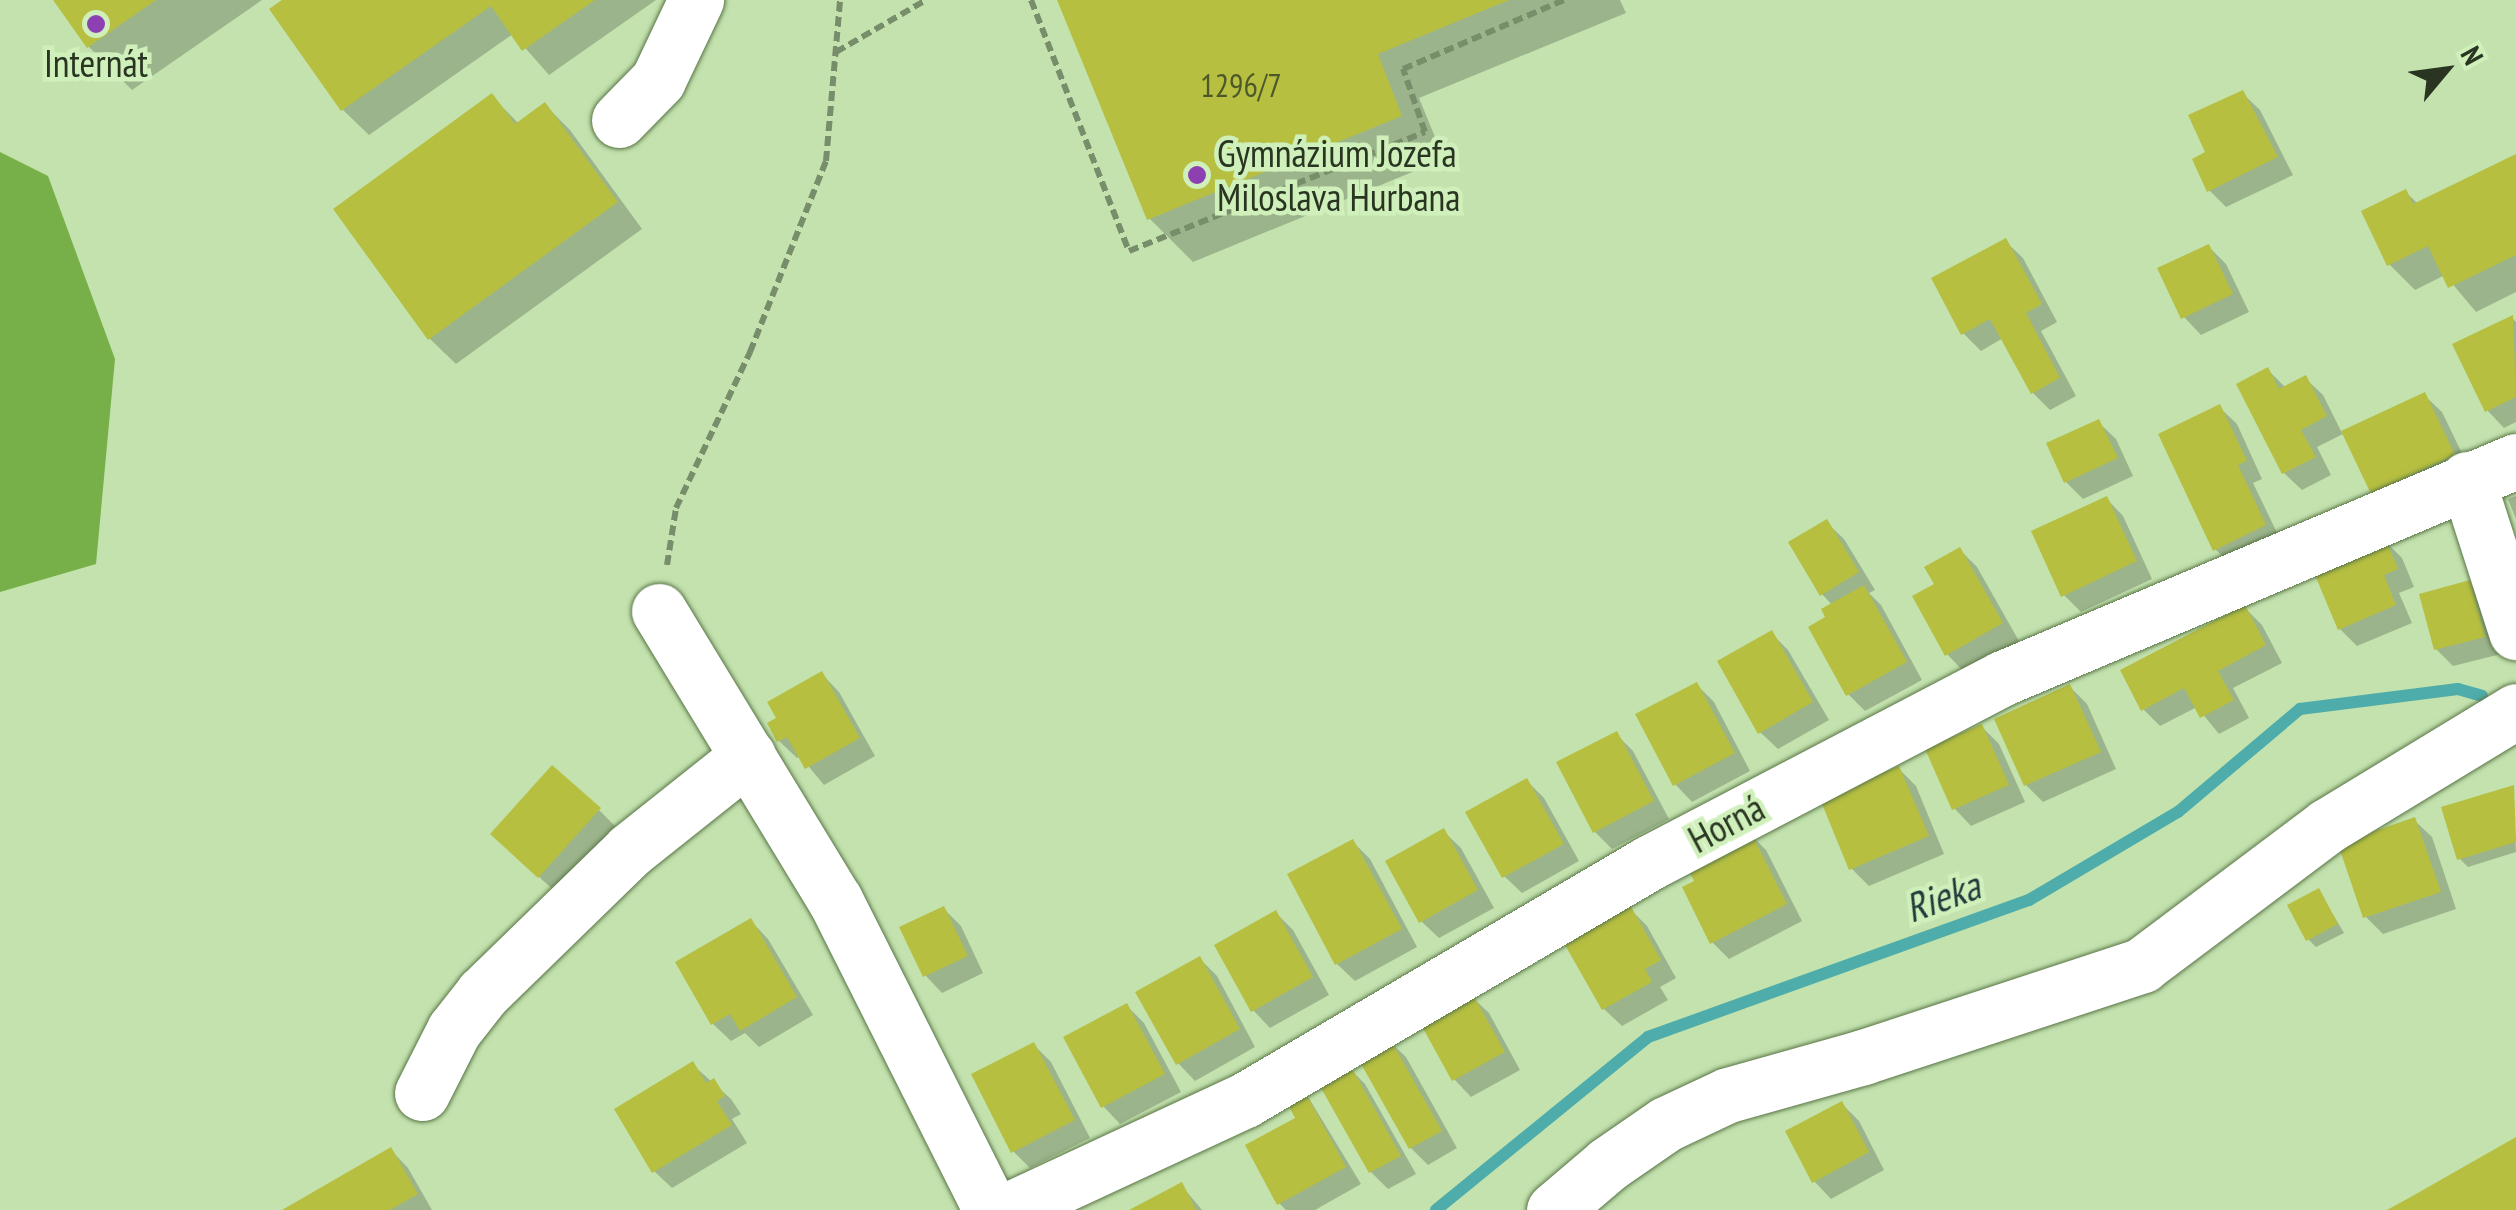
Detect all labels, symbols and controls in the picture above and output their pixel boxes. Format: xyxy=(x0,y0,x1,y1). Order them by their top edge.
marker: Internát xyxy=(85,13,107,35)
north arrow xyxy=(2396,20,2496,120)
place label: Internát xyxy=(44,40,148,86)
text: N xyxy=(2453,40,2493,71)
house number: 1296/7 xyxy=(1200,66,1282,104)
place label: Gymnázium Jozefa Miloslava Hurbana xyxy=(1217,130,1460,220)
marker: Gymnázium Jozefa Miloslava Hurbana xyxy=(1186,164,1208,186)
street label: Horná xyxy=(1680,784,1772,862)
water label: Rieka xyxy=(1898,860,1986,932)

